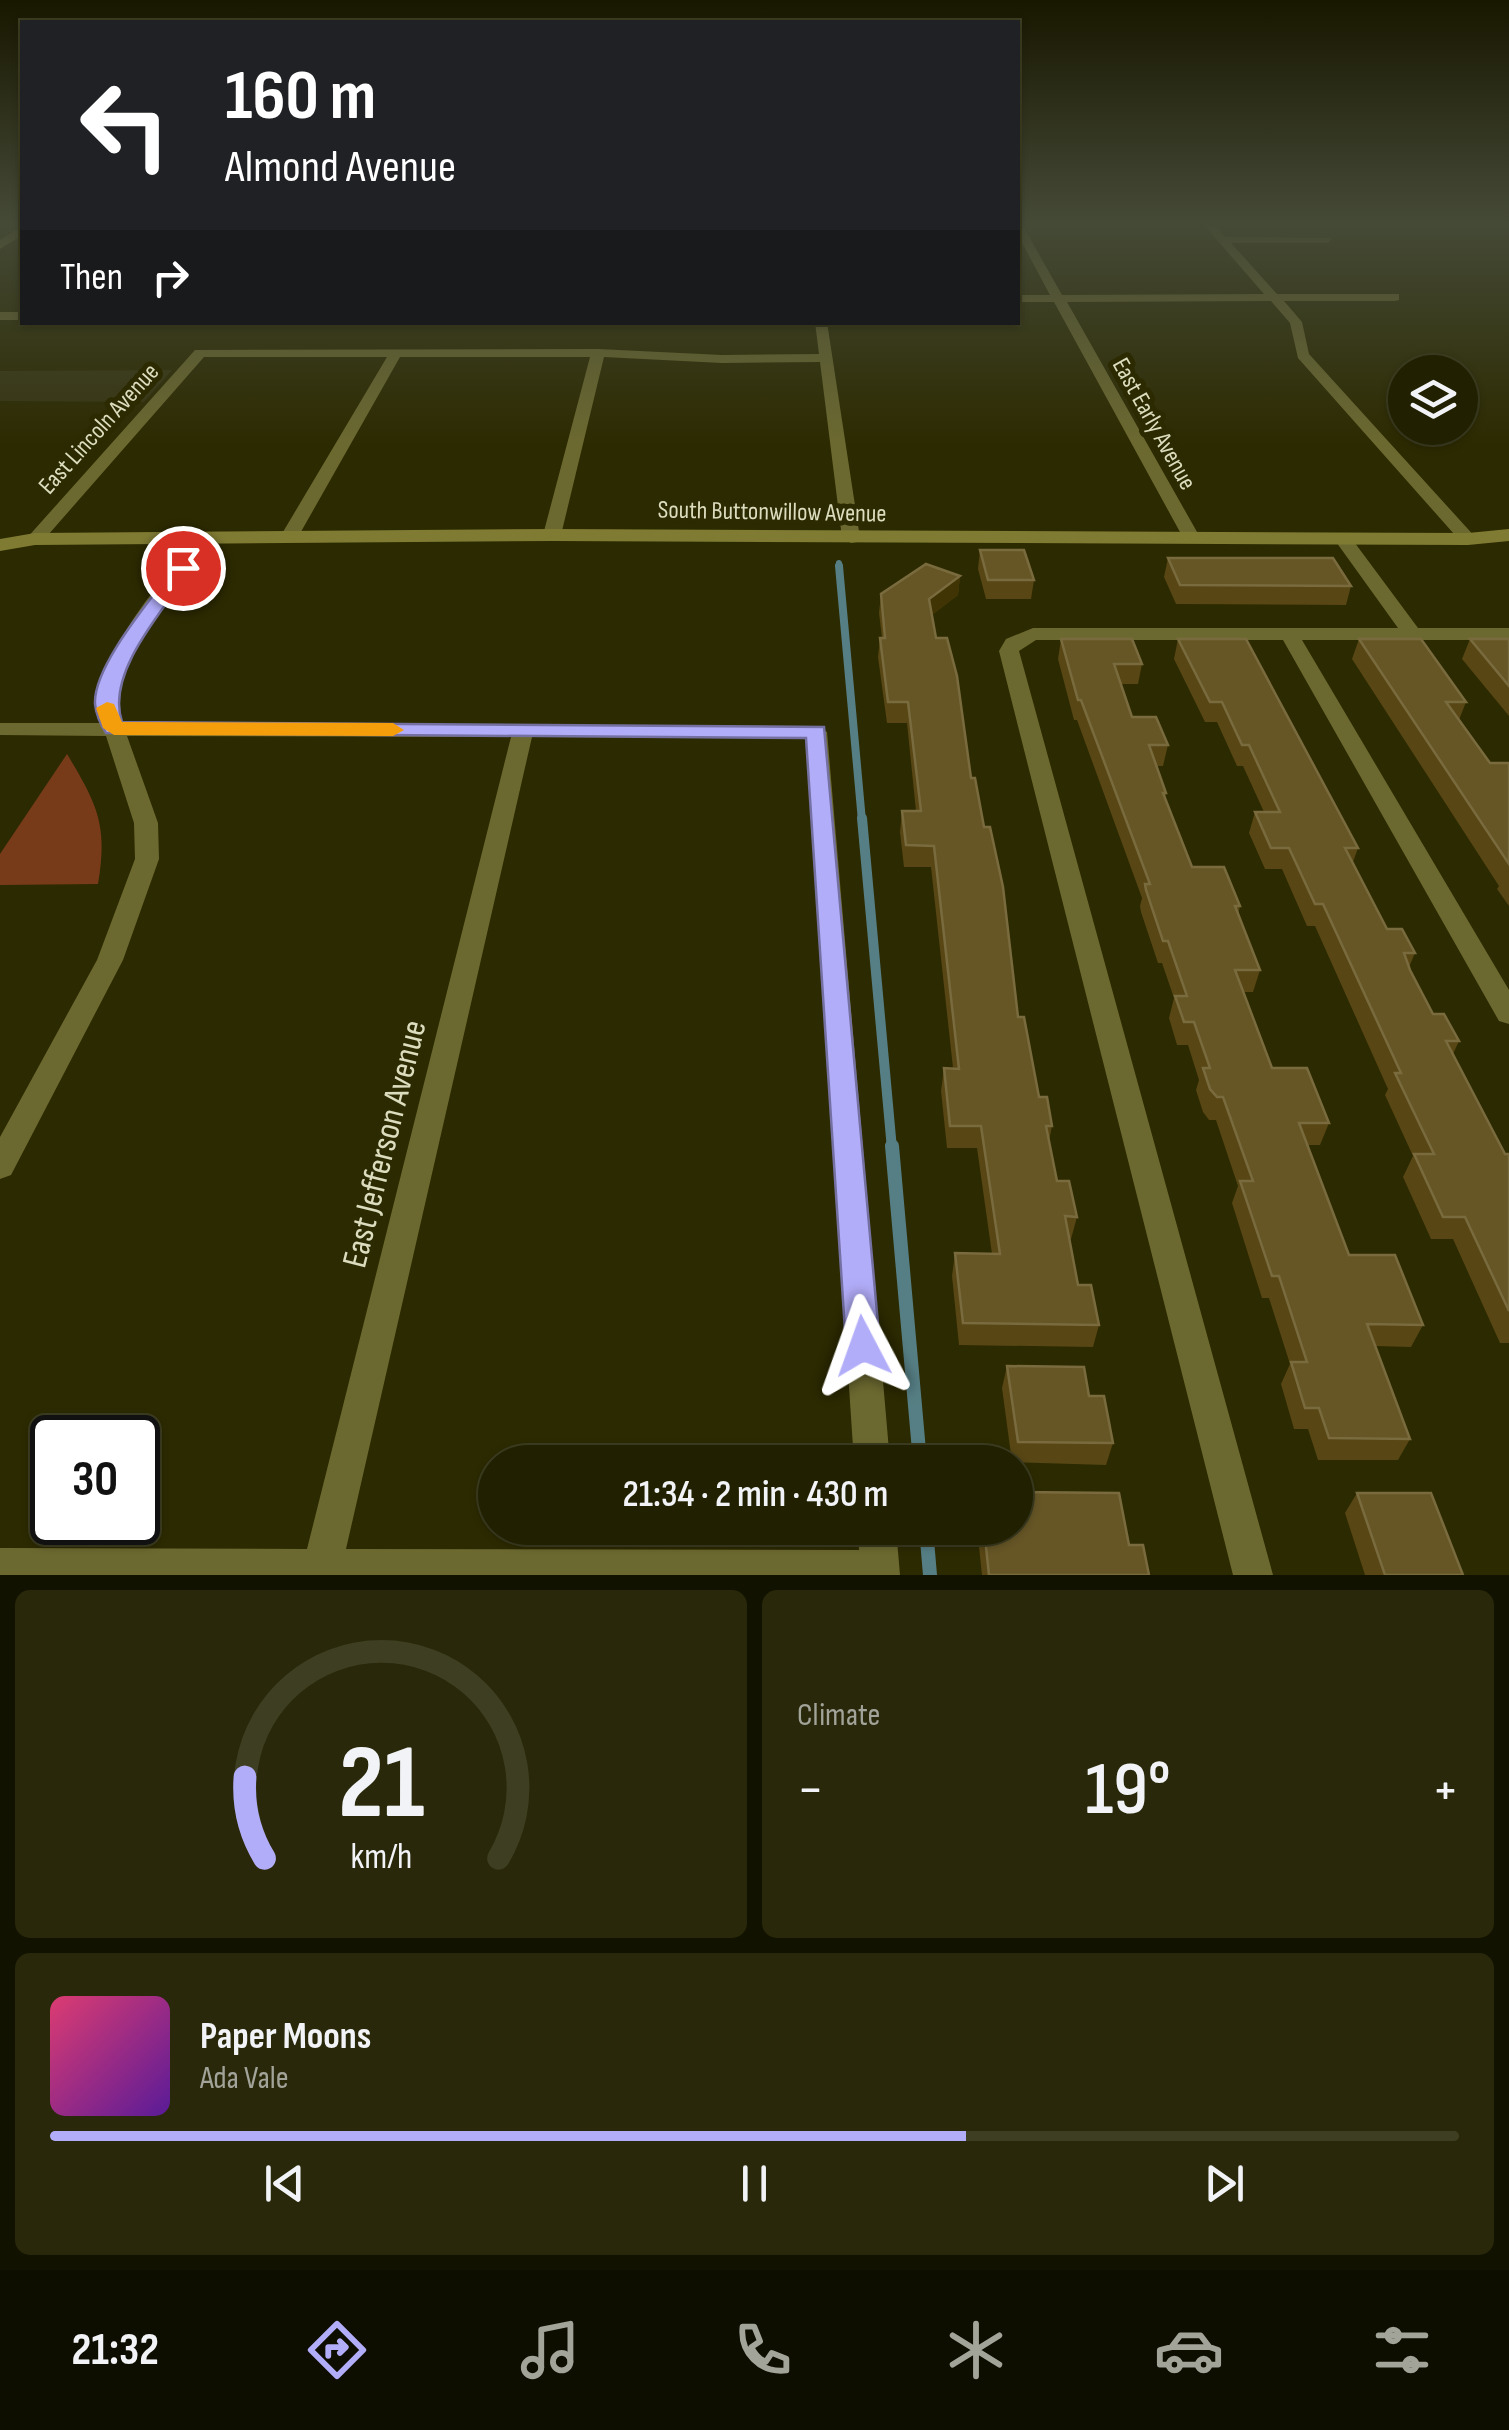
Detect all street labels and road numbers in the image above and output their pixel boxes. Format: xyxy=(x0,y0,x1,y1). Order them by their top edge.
street label: East Early Avenue xyxy=(1105,353,1203,495)
street label: East Lincoln Avenue xyxy=(32,357,166,501)
street label: South Buttonwillow Avenue xyxy=(657,495,887,529)
street label: East Jefferson Avenue xyxy=(333,1016,437,1272)

